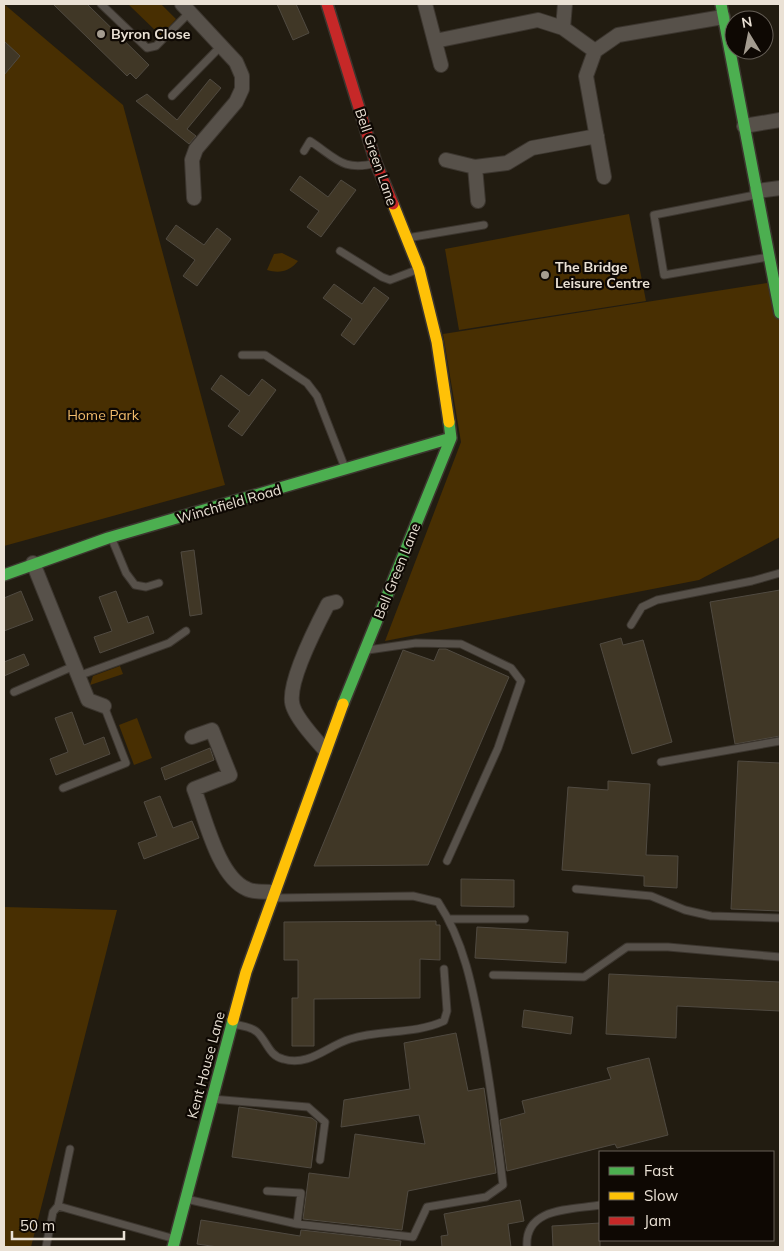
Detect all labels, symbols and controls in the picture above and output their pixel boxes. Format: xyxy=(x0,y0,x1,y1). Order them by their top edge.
north arrow xyxy=(724,10,774,60)
text: N xyxy=(740,12,754,32)
place label: Byron Close xyxy=(111,25,191,43)
marker: Byron Close xyxy=(95,28,107,40)
street label: Bell Green Lane xyxy=(351,106,401,208)
place label: The Bridge Leisure Centre xyxy=(555,258,650,292)
marker: The Bridge Leisure Centre xyxy=(539,269,551,281)
park label: Home Park xyxy=(67,406,140,424)
street label: Winchfield Road xyxy=(175,481,283,527)
street label: Bell Green Lane xyxy=(370,521,424,621)
street label: Kent House Lane xyxy=(183,1010,229,1120)
legend xyxy=(599,1151,774,1241)
text: Fast xyxy=(644,1161,674,1180)
text: Slow xyxy=(644,1186,678,1205)
scale bar xyxy=(12,1208,125,1240)
text: Jam xyxy=(644,1211,671,1230)
text: 50 m xyxy=(20,1216,55,1235)

